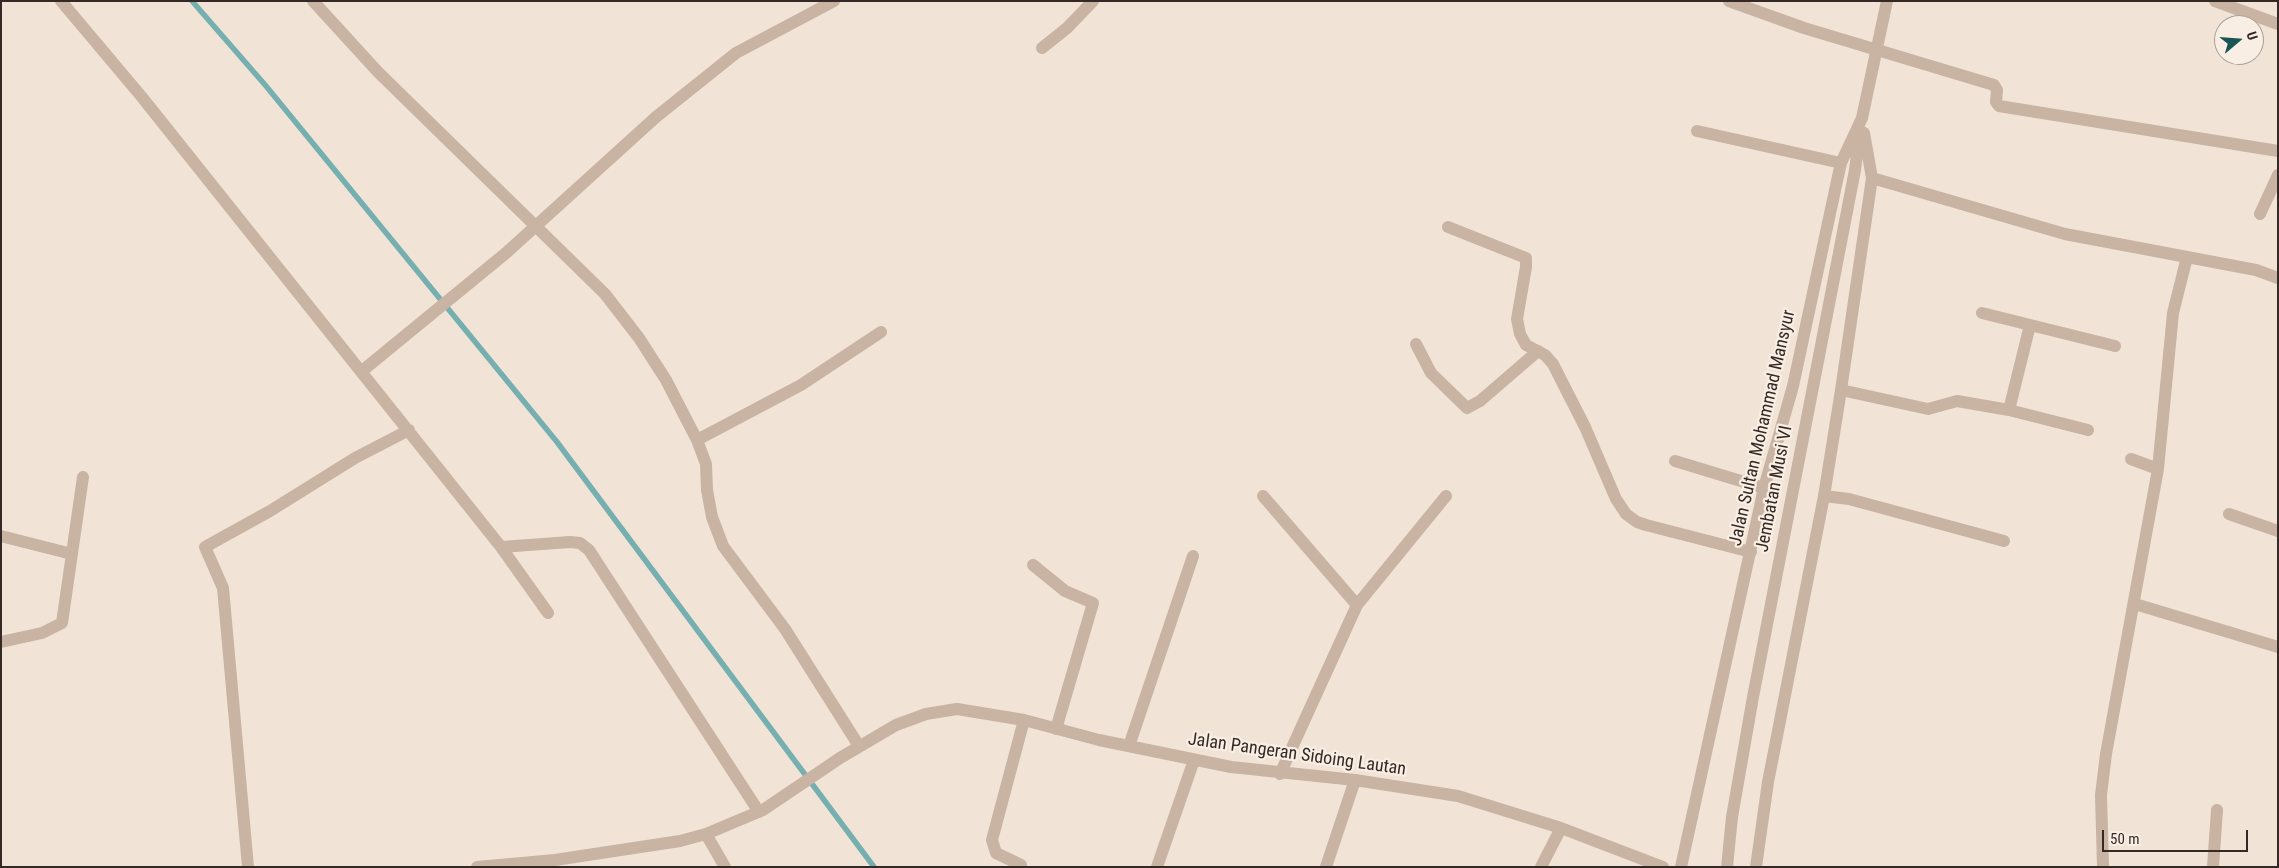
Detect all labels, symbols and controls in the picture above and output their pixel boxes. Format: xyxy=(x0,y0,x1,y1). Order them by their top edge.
north arrow xyxy=(2214,15,2264,65)
text: U xyxy=(2243,29,2261,42)
street label: Jalan Sultan Mohammad Mansyur xyxy=(1725,308,1801,548)
street label: Jembatan Musi VI xyxy=(1752,424,1798,554)
street label: Jalan Pangeran Sidoing Lautan xyxy=(1187,729,1407,781)
scale bar xyxy=(2104,820,2250,852)
text: 50 m xyxy=(2110,830,2140,848)

